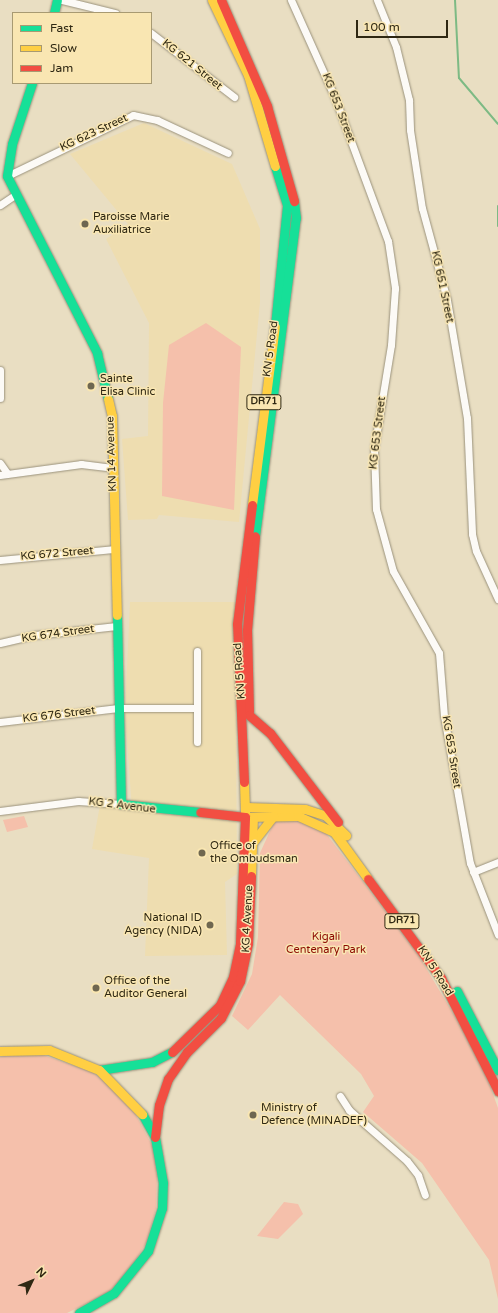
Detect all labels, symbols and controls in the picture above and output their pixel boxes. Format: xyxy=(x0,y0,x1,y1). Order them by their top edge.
legend xyxy=(12,12,152,84)
scale bar xyxy=(358,12,450,38)
text: 100 m xyxy=(363,20,400,34)
text: Fast xyxy=(50,21,73,35)
street label: KG 621 Street xyxy=(159,37,225,93)
text: Slow xyxy=(50,41,77,55)
text: Jam xyxy=(50,61,73,75)
street label: KG 653 Street xyxy=(319,71,357,145)
street label: KG 623 Street xyxy=(58,112,130,154)
place label: Paroisse Marie Auxiliatrice xyxy=(93,211,169,237)
marker: Paroisse Marie Auxiliatrice xyxy=(80,219,90,229)
street label: KG 651 Street xyxy=(428,250,456,324)
street label: KN 5 Road xyxy=(261,320,281,378)
place label: Sainte Elisa Clinic xyxy=(100,373,155,399)
marker: Sainte Elisa Clinic xyxy=(85,380,97,392)
road number: DR71 xyxy=(246,394,282,410)
street label: KG 653 Street xyxy=(367,396,389,470)
street label: KN 14 Avenue xyxy=(104,416,120,492)
street label: KG 672 Street xyxy=(20,544,94,564)
street label: KG 674 Street xyxy=(21,622,95,646)
street label: KN 5 Road xyxy=(231,642,249,700)
street label: KG 676 Street xyxy=(22,704,96,726)
street label: KG 653 Street xyxy=(439,715,463,789)
street label: KG 2 Avenue xyxy=(88,795,156,817)
place label: Office of the Ombudsman xyxy=(210,840,298,866)
marker: Office of the Ombudsman xyxy=(197,848,207,858)
street label: KG 4 Avenue xyxy=(240,885,256,953)
place label: National ID Agency (NIDA) xyxy=(124,912,202,938)
road number: DR71 xyxy=(384,913,420,929)
marker: National ID Agency (NIDA) xyxy=(205,920,215,930)
park label: Kigali Centenary Park xyxy=(286,931,366,957)
street label: KN 5 Road xyxy=(414,944,456,998)
place label: Office of the Auditor General xyxy=(104,975,187,1001)
marker: Office of the Auditor General xyxy=(91,983,101,993)
place label: Ministry of Defence (MINADEF) xyxy=(261,1102,367,1128)
marker: Ministry of Defence (MINADEF) xyxy=(248,1110,258,1120)
north arrow xyxy=(12,1261,52,1301)
text: N xyxy=(33,1265,49,1280)

